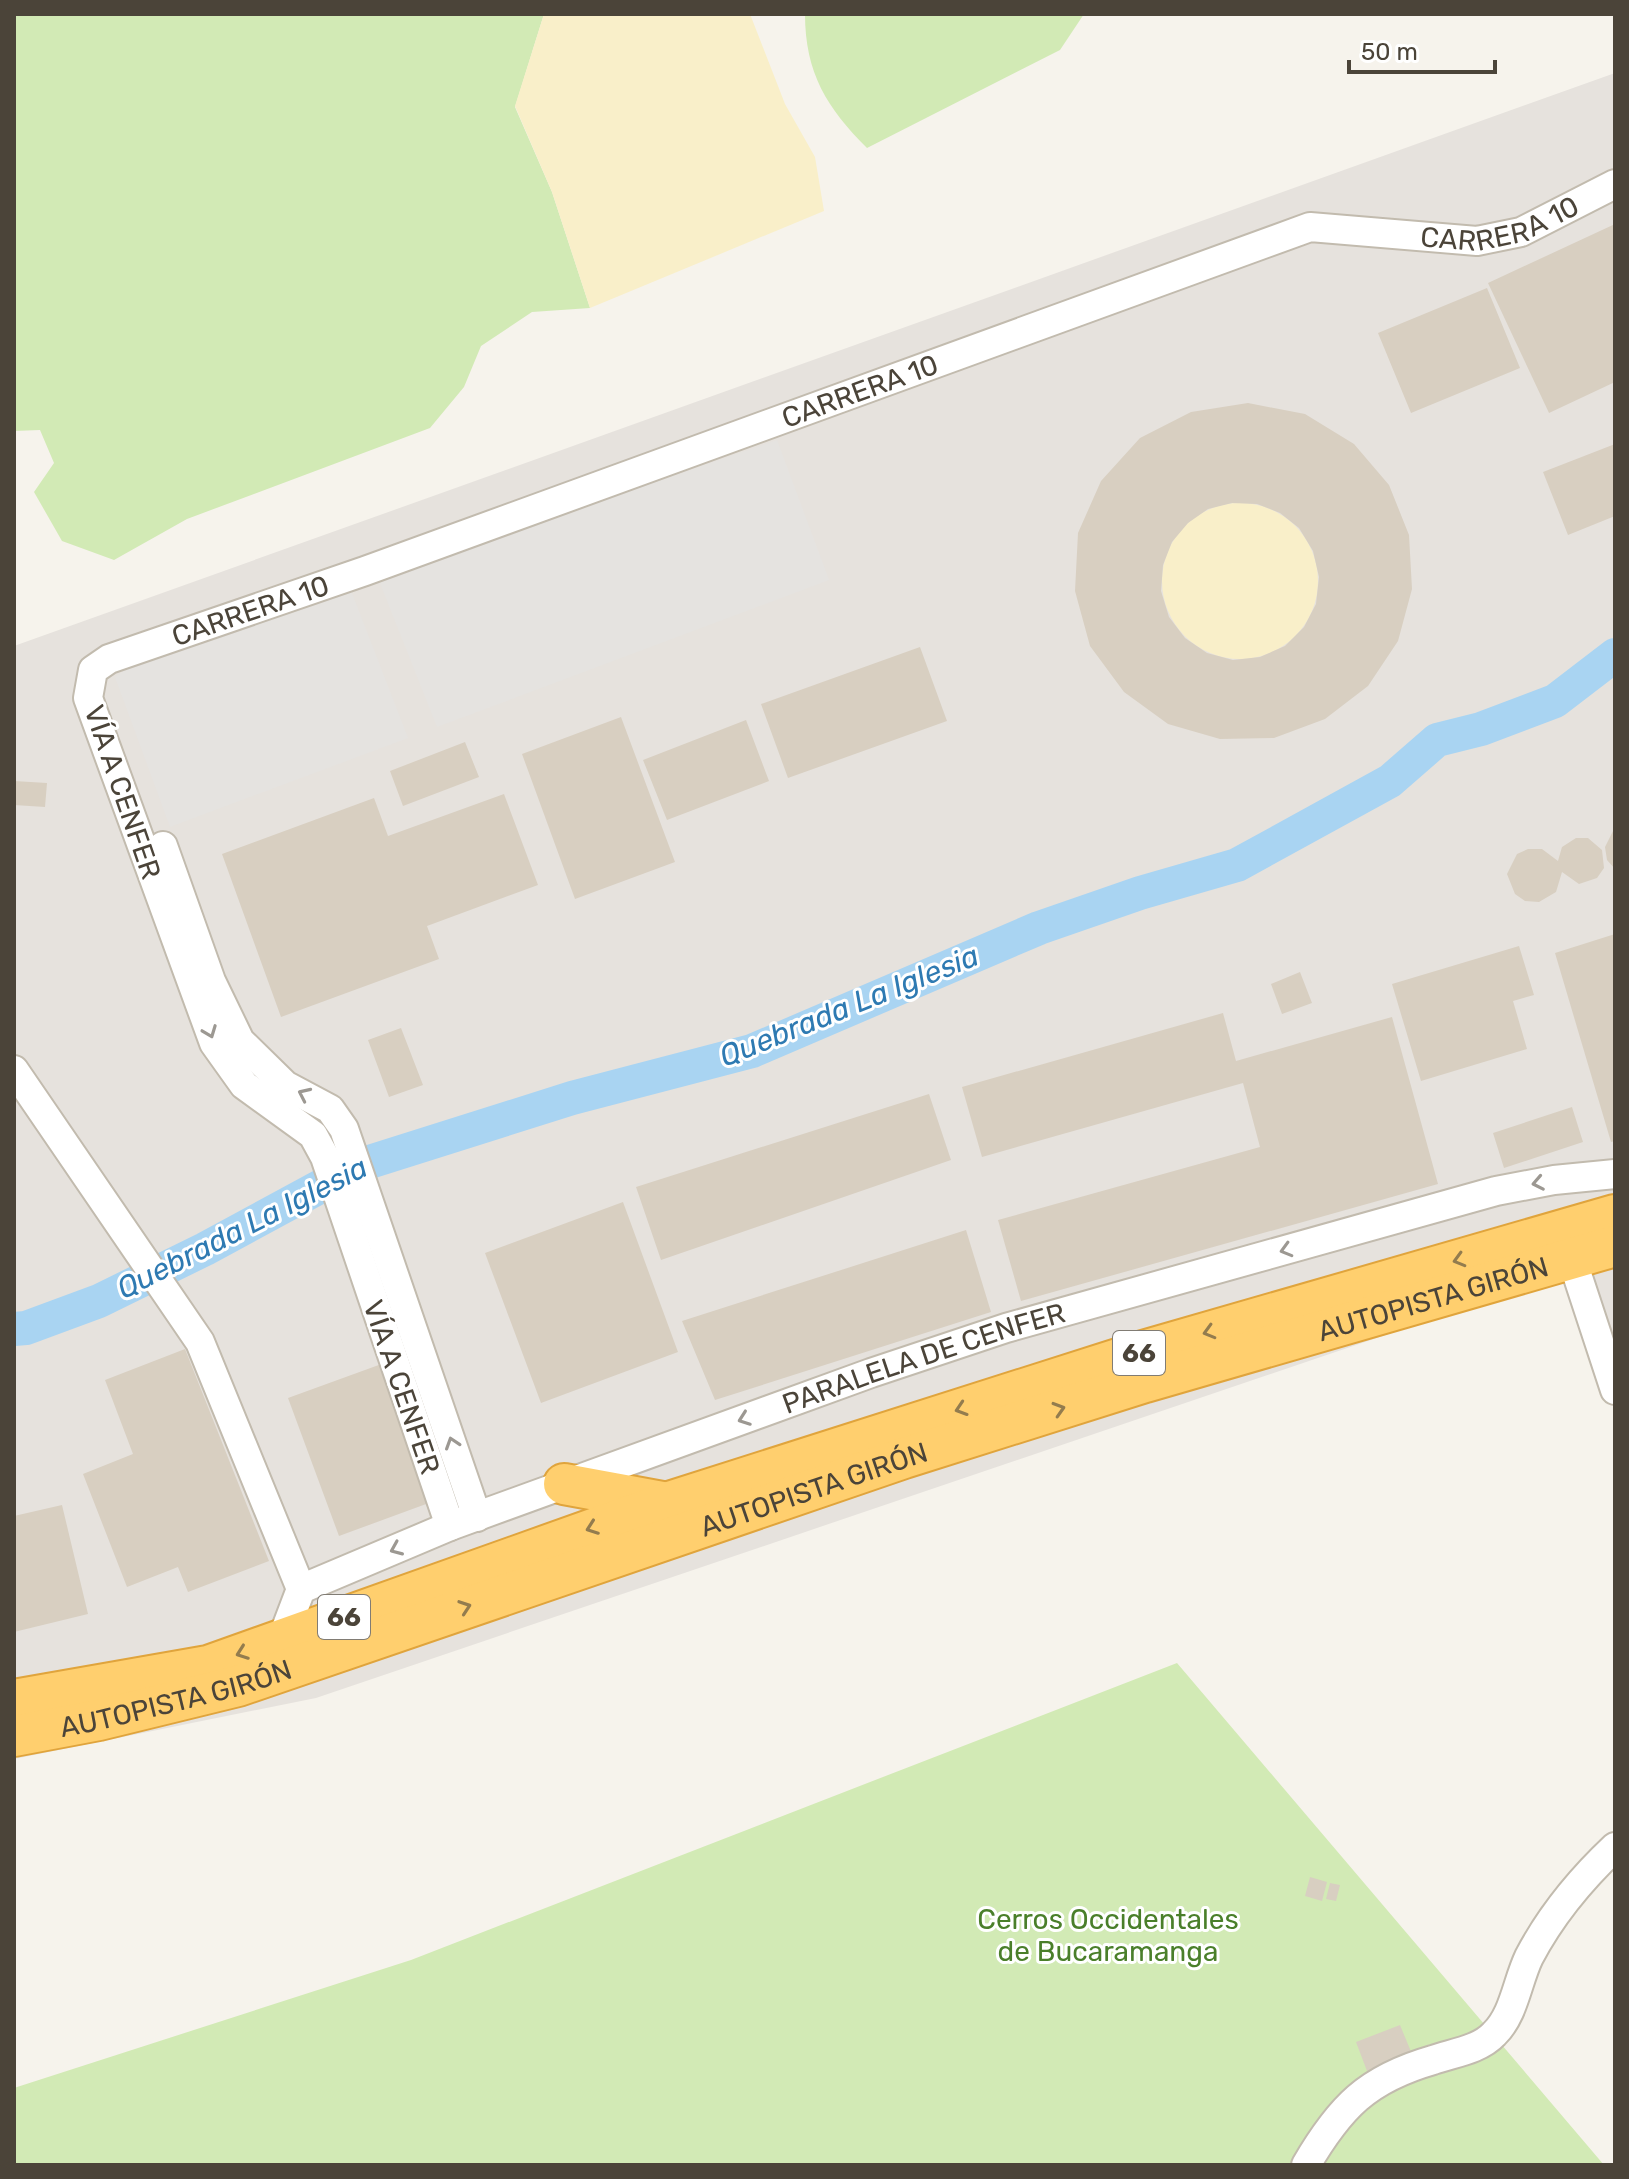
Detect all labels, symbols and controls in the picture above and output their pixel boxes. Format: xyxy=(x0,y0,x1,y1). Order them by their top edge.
scale bar xyxy=(1349,24,1495,74)
text: 50 m xyxy=(1361,38,1418,66)
street label: CARRERA 10 xyxy=(1419,189,1584,258)
street label: CARRERA 10 xyxy=(777,348,943,435)
street label: CARRERA 10 xyxy=(168,569,333,653)
street label: VÍA A CENFER xyxy=(77,701,168,883)
water label: Quebrada La Iglesia xyxy=(714,937,984,1075)
one-way arrow xyxy=(200,1024,217,1038)
one-way arrow xyxy=(298,1088,312,1104)
water label: Quebrada La Iglesia xyxy=(110,1149,374,1307)
one-way arrow xyxy=(1531,1174,1545,1191)
one-way arrow xyxy=(1280,1241,1294,1257)
street label: AUTOPISTA GIRÓN xyxy=(1314,1250,1552,1348)
one-way arrow xyxy=(1453,1251,1467,1268)
street label: VÍA A CENFER xyxy=(356,1296,447,1478)
street label: PARALELA DE CENFER xyxy=(778,1296,1069,1421)
one-way arrow xyxy=(1203,1323,1217,1339)
road number: 66 xyxy=(1113,1331,1165,1375)
one-way arrow xyxy=(955,1400,968,1416)
one-way arrow xyxy=(1052,1402,1065,1418)
one-way arrow xyxy=(738,1409,752,1425)
street label: AUTOPISTA GIRÓN xyxy=(696,1436,932,1544)
one-way arrow xyxy=(445,1437,461,1451)
one-way arrow xyxy=(586,1518,600,1535)
one-way arrow xyxy=(390,1539,404,1555)
road number: 66 xyxy=(318,1595,370,1639)
one-way arrow xyxy=(457,1601,471,1617)
one-way arrow xyxy=(236,1644,250,1660)
street label: AUTOPISTA GIRÓN xyxy=(57,1653,296,1744)
park label: Cerros Occidentales de Bucaramanga xyxy=(977,1903,1239,1968)

